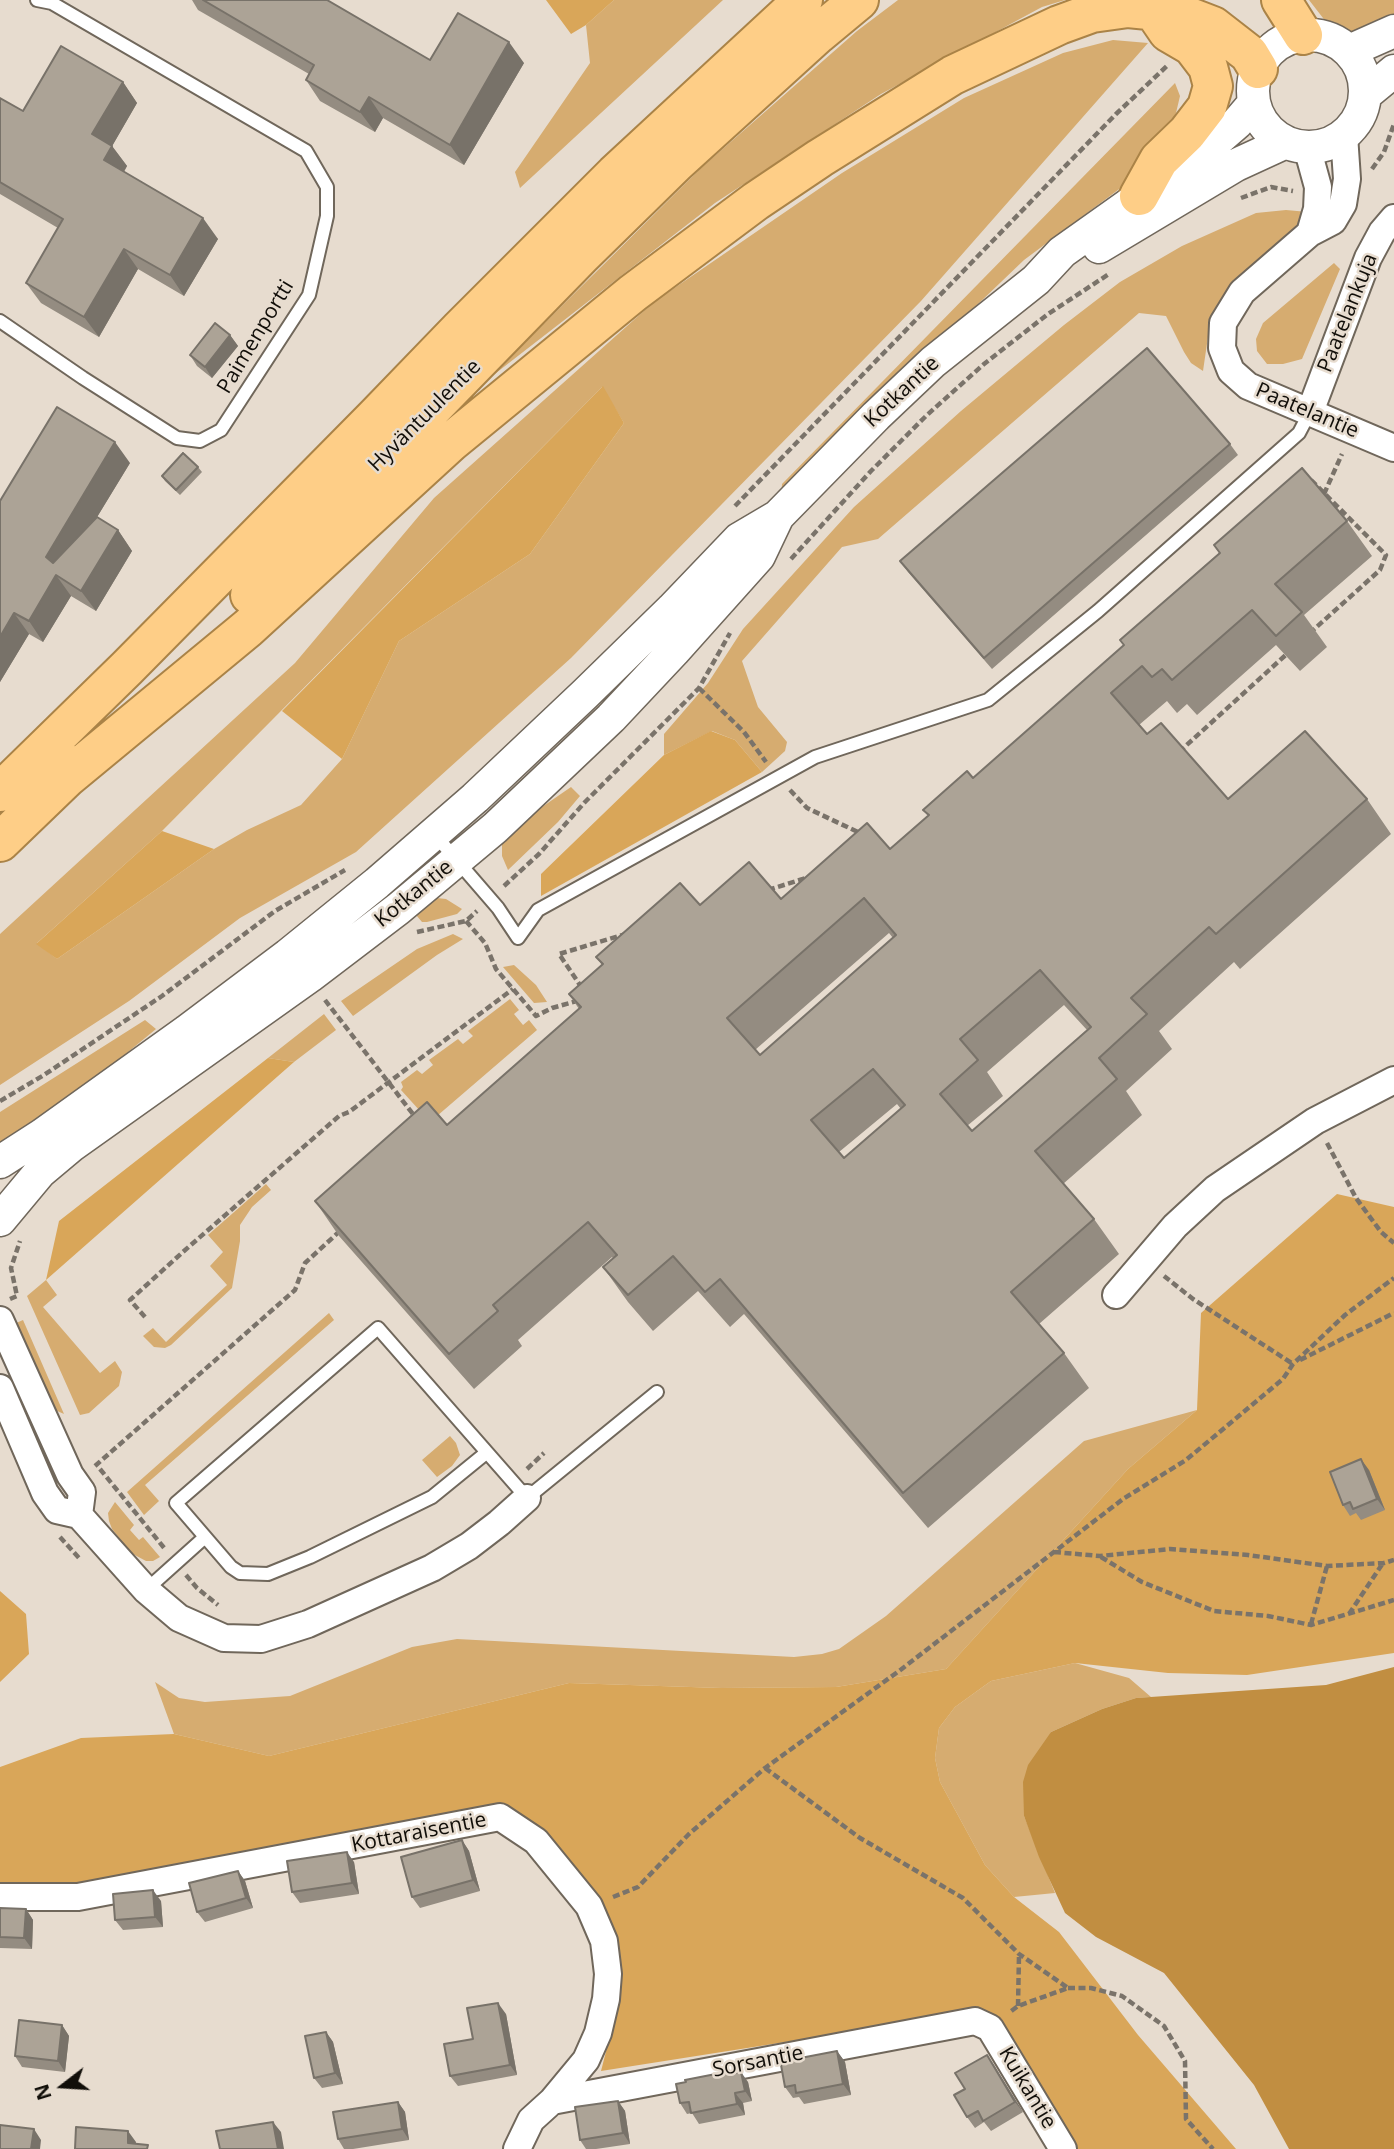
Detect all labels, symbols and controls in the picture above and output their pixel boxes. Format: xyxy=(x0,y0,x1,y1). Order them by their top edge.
street label: Paatelankuja xyxy=(1313,250,1383,376)
street label: Paimenportti xyxy=(212,276,300,398)
street label: Kotkantie xyxy=(859,351,945,433)
street label: Hyväntuulentie xyxy=(363,354,487,478)
street label: Paatelantie xyxy=(1252,378,1362,444)
street label: Kotkantie xyxy=(370,855,458,933)
street label: Kottaraisentie xyxy=(349,1808,489,1858)
street label: Sorsantie xyxy=(711,2041,805,2083)
street label: Kuikantie xyxy=(993,2042,1061,2134)
north arrow xyxy=(28,2051,98,2121)
text: N xyxy=(28,2081,58,2103)

